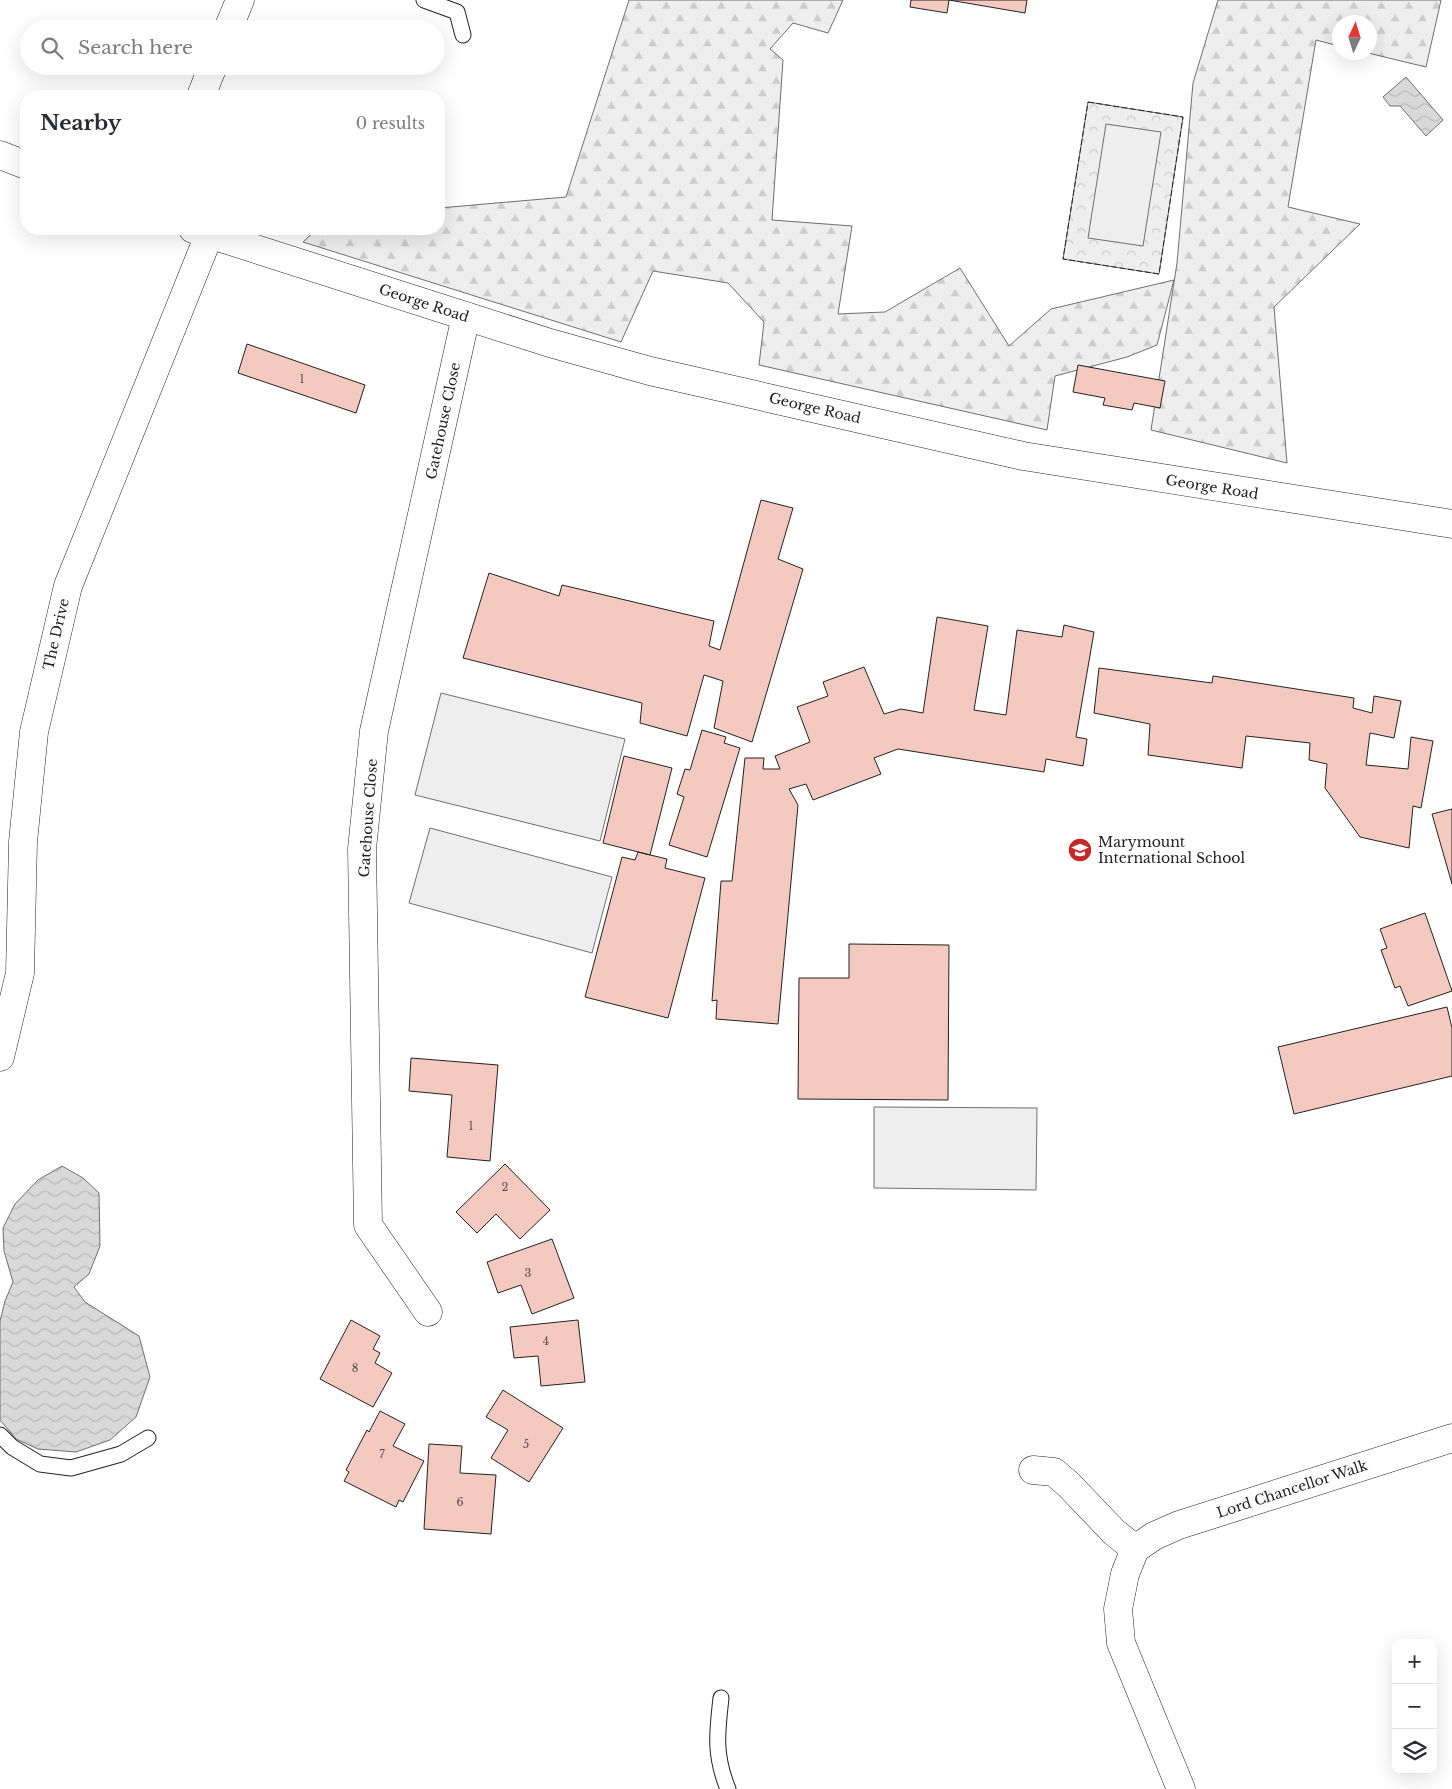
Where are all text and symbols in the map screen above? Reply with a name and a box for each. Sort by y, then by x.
north arrow [1332,15,1377,60]
search box [20,20,445,75]
icon: search [38,34,66,62]
text: Search here [78,36,193,59]
text: Nearby [40,110,121,136]
text: 0 results [356,113,425,133]
street label: George Road [377,280,472,326]
street label: Gatehouse Close [422,361,464,481]
house number: 1 [300,372,305,386]
street label: George Road [767,389,863,427]
street label: George Road [1164,471,1260,503]
street label: The Drive [39,596,73,672]
street label: Gatehouse Close [355,758,381,878]
place label: Marymount International School [1098,833,1246,867]
school or university icon: Marymount International School [1067,837,1093,863]
house number: 1 [469,1119,474,1133]
house number: 2 [502,1180,509,1194]
house number: 3 [525,1266,532,1280]
house number: 4 [543,1334,549,1348]
house number: 8 [352,1361,358,1375]
house number: 5 [523,1437,529,1451]
house number: 7 [379,1447,385,1461]
street label: Lord Chancellor Walk [1214,1456,1370,1522]
house number: 6 [456,1495,464,1509]
map controls [1392,1639,1437,1774]
button: + [1392,1639,1437,1684]
button: − [1392,1684,1437,1729]
button: layers [1392,1729,1437,1774]

